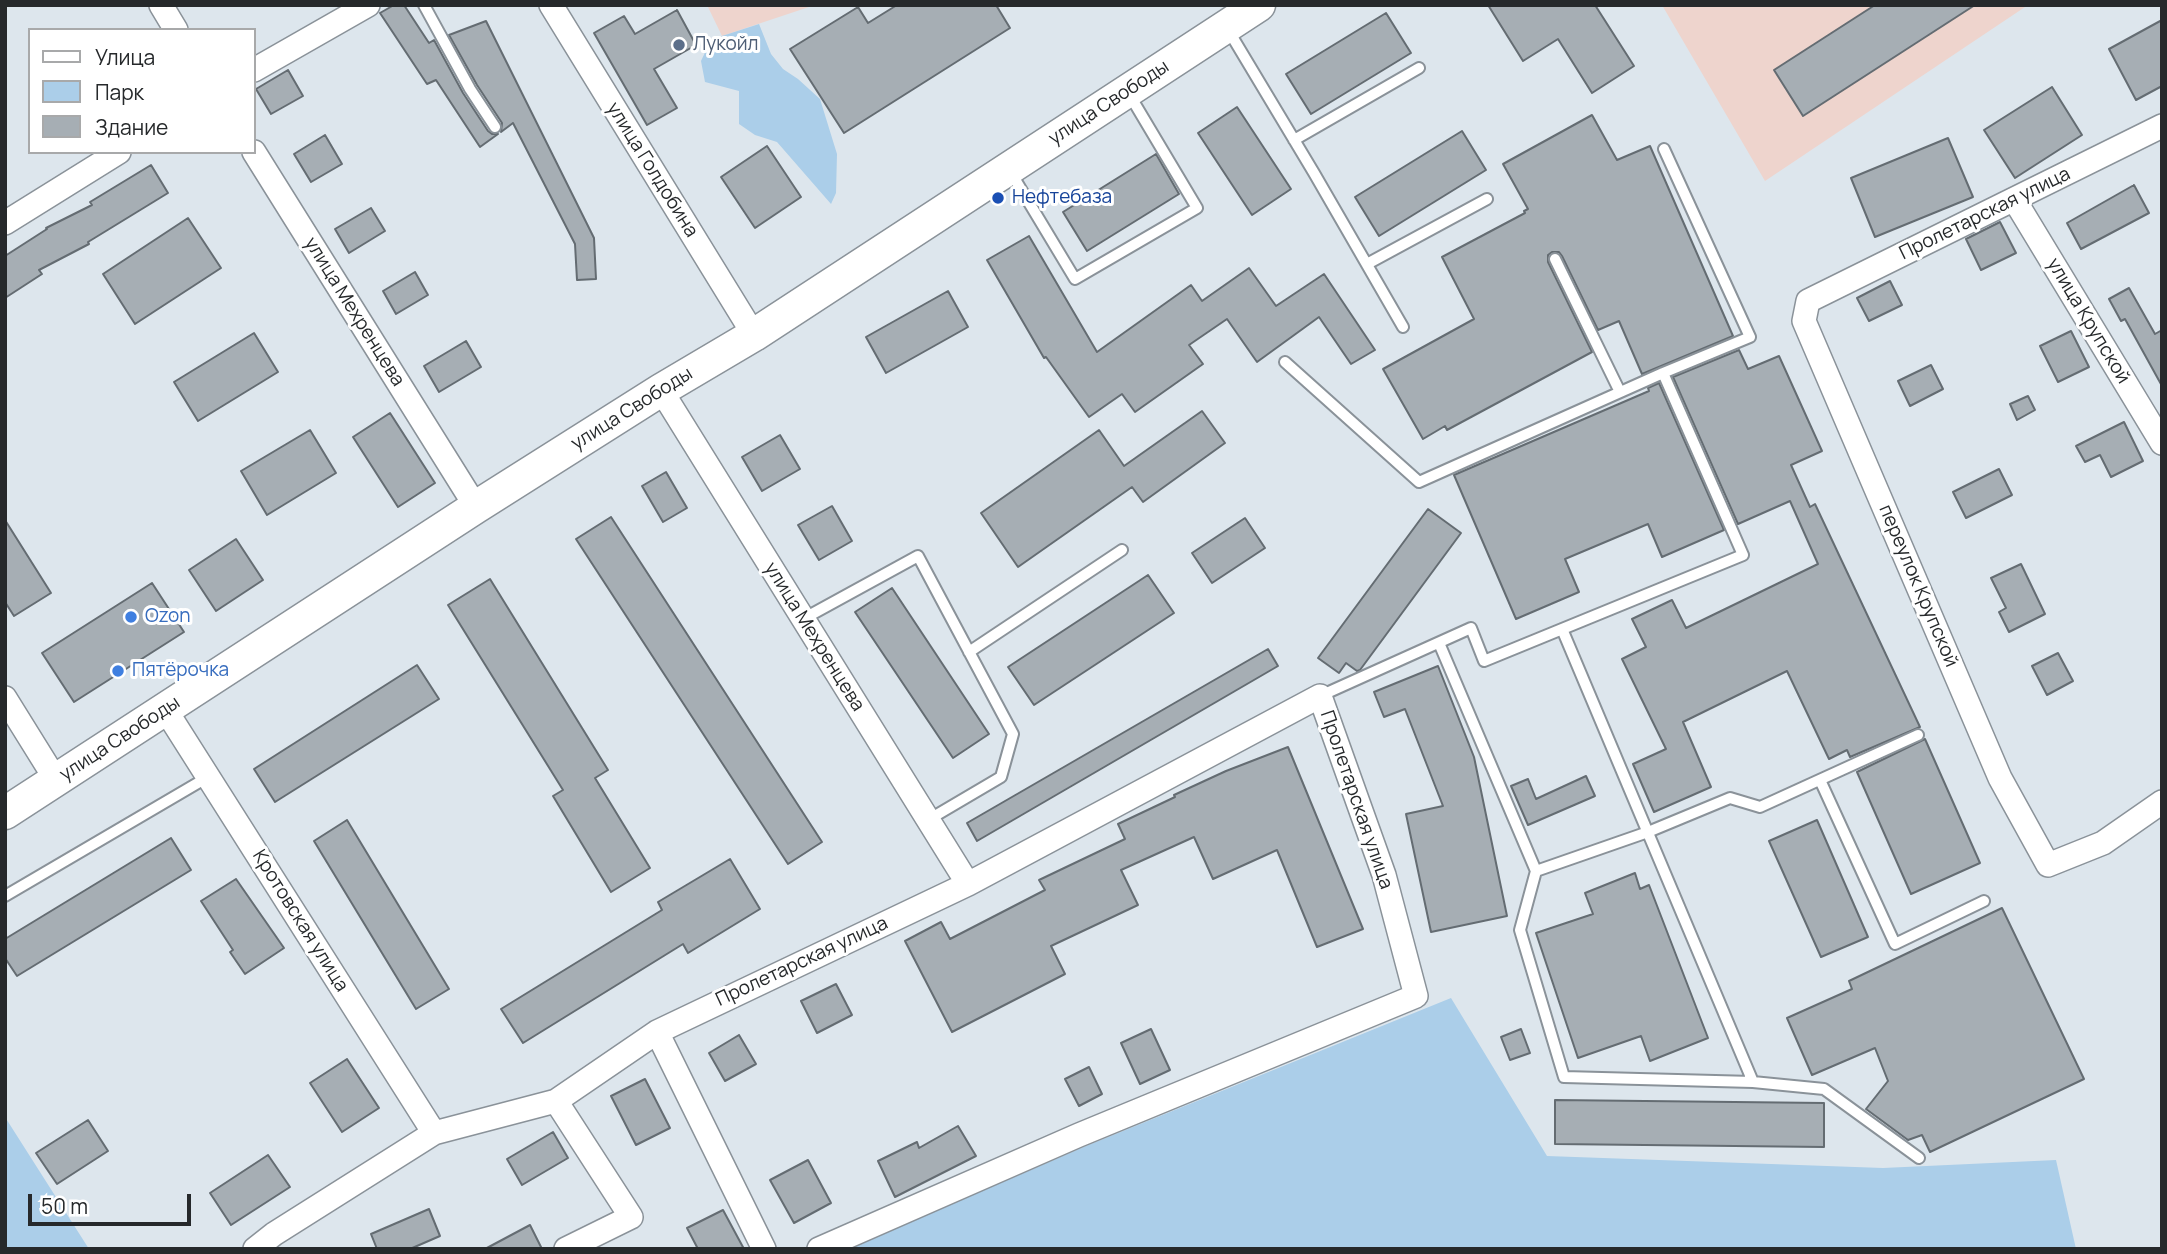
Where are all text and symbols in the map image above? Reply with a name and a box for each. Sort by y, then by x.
legend [28,28,256,154]
place label: Лукойл [693,34,759,56]
marker: Лукойл [671,37,687,53]
text: Улица [95,43,155,71]
street label: улица Свободы [1045,56,1173,150]
text: Парк [95,78,144,106]
street label: улица Голдобина [601,98,703,242]
text: Здание [95,113,168,141]
street label: Пролетарская улица [1896,163,2074,265]
place label: Нефтебаза [1012,187,1112,209]
marker: Нефтебаза [990,190,1006,206]
street label: улица Мехренцева [299,233,409,391]
street label: улица Крупской [2042,254,2134,388]
street label: улица Свободы [567,363,697,455]
street label: переулок Крупской [1874,502,1962,670]
street label: улица Мехренцева [759,558,869,716]
place label: Ozon [145,606,191,628]
marker: Ozon [123,609,139,625]
place label: Пятёрочка [132,660,229,682]
marker: Пятёрочка [110,663,126,679]
street label: улица Свободы [56,692,184,786]
street label: Пролетарская улица [1315,708,1397,892]
street label: Кротовская улица [247,846,353,996]
street label: Пролетарская улица [712,912,892,1012]
scale bar [32,1180,194,1224]
text: 50 m [41,1192,88,1220]

